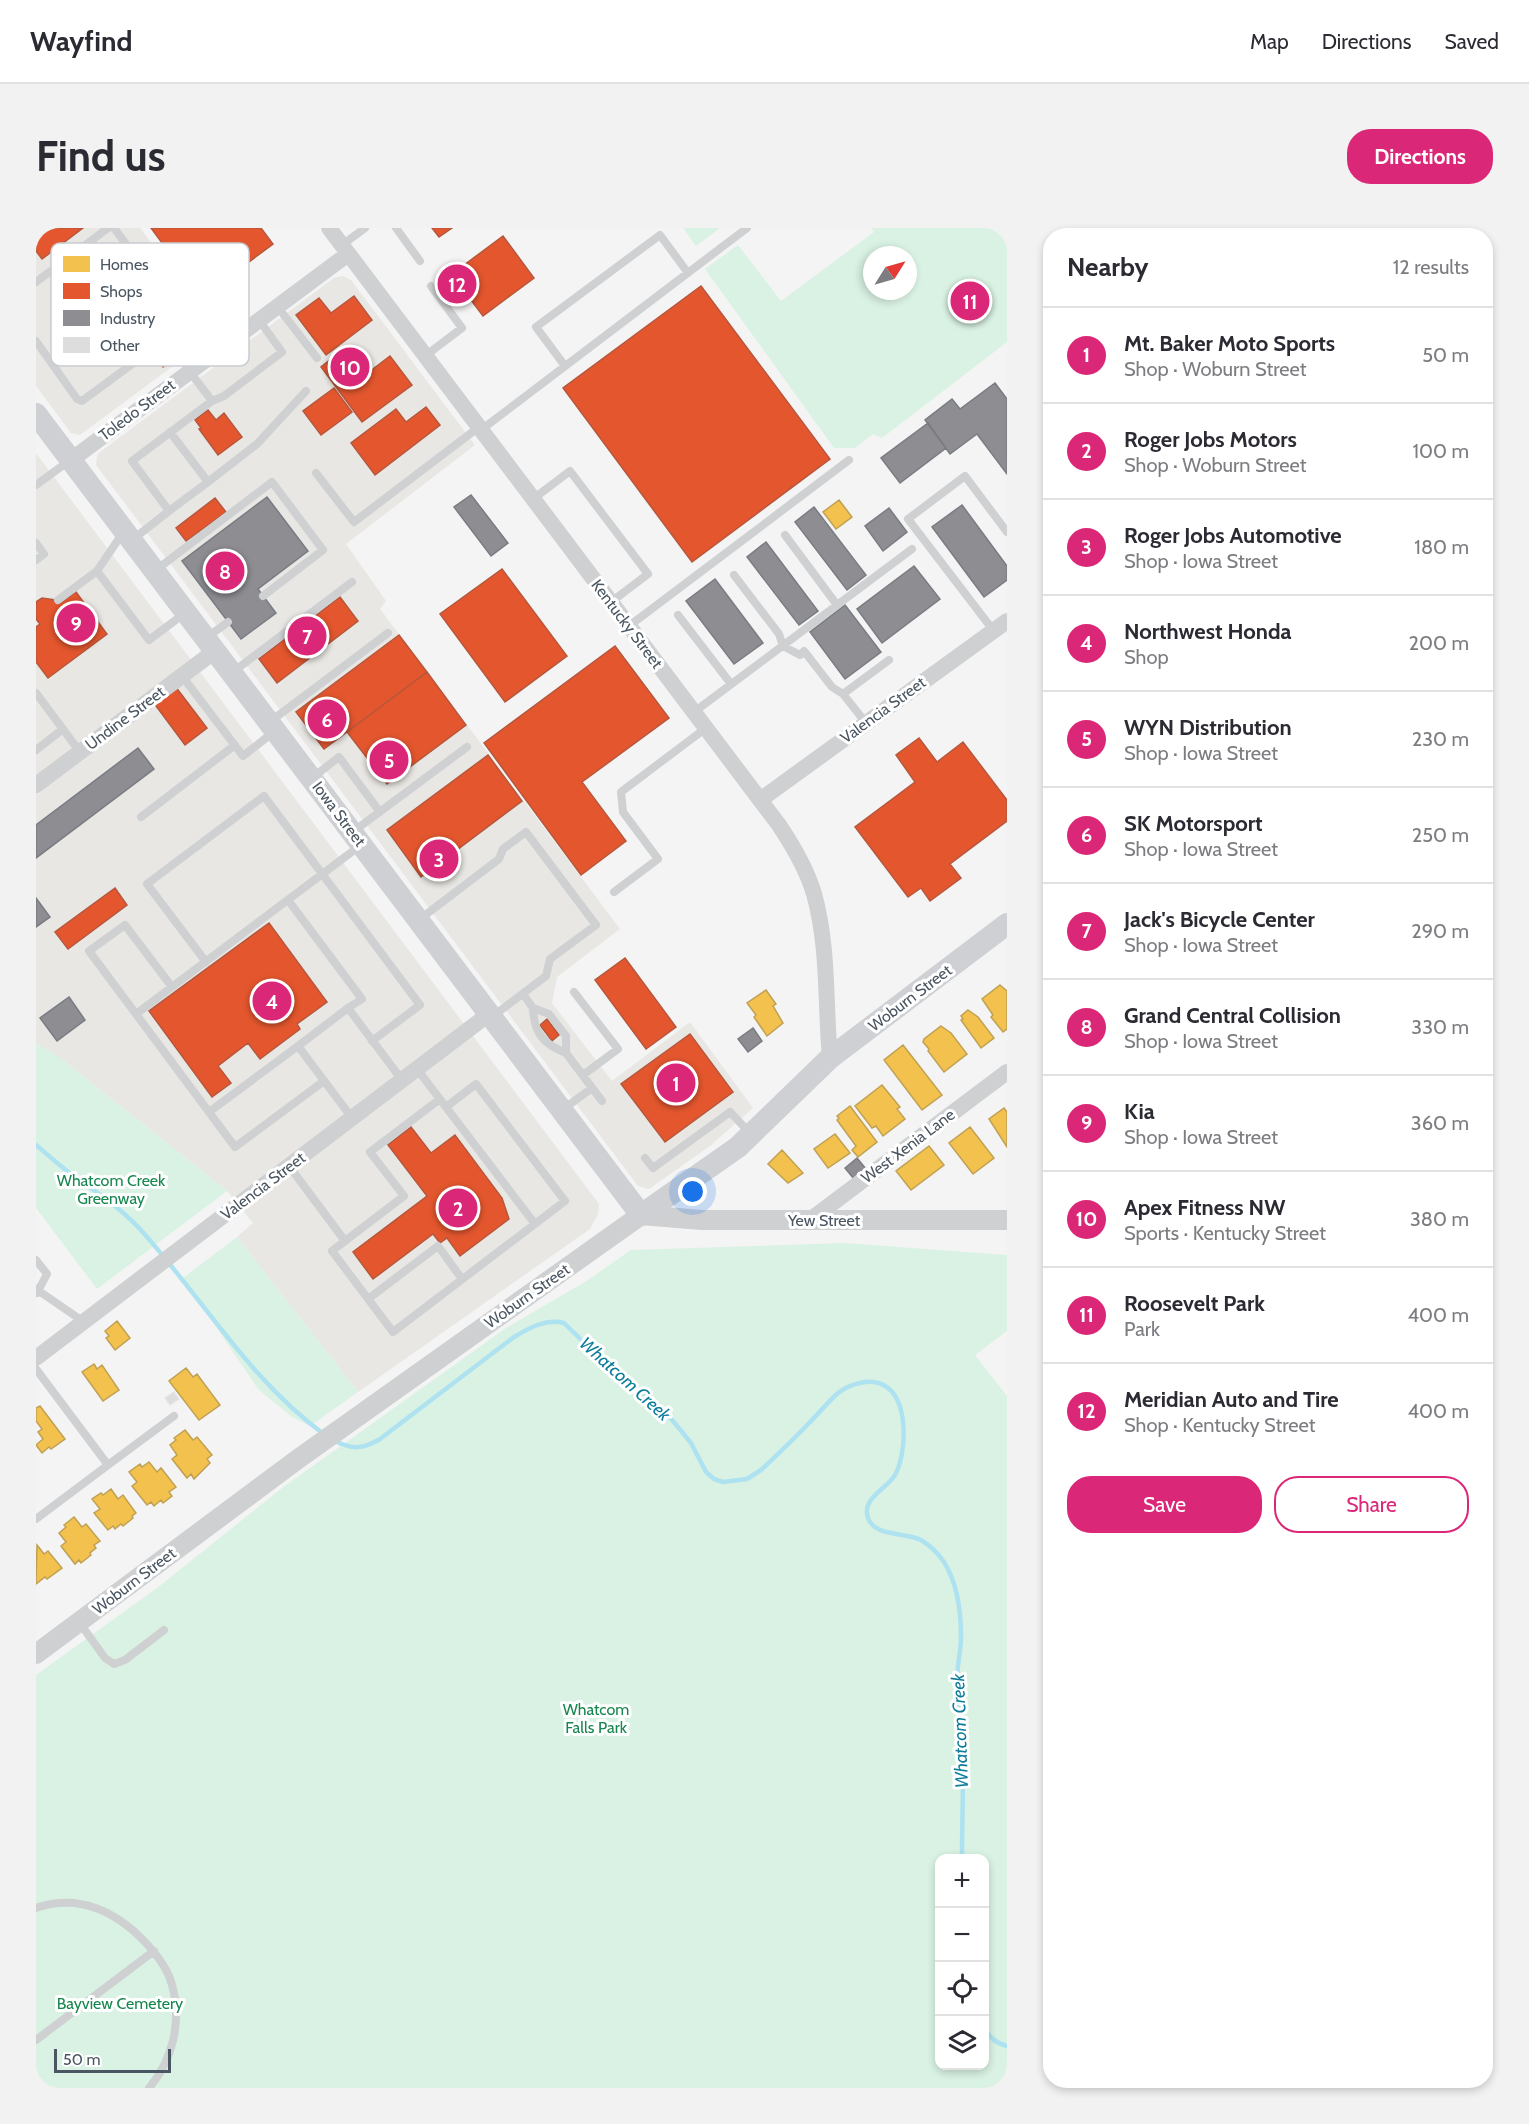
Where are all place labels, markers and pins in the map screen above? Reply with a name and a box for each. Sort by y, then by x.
pin: 12 [438,262,476,306]
pin: 11 [950,278,990,324]
pin: 10 [330,344,370,390]
pin: 8 [206,548,244,594]
pin: 9 [56,600,96,646]
pin: 7 [288,614,326,658]
pin: 6 [308,696,346,742]
pin: 5 [370,738,408,782]
pin: 3 [420,836,458,882]
pin: 4 [252,978,292,1024]
pin: 1 [656,1060,696,1106]
pin: 2 [438,1186,478,1230]

